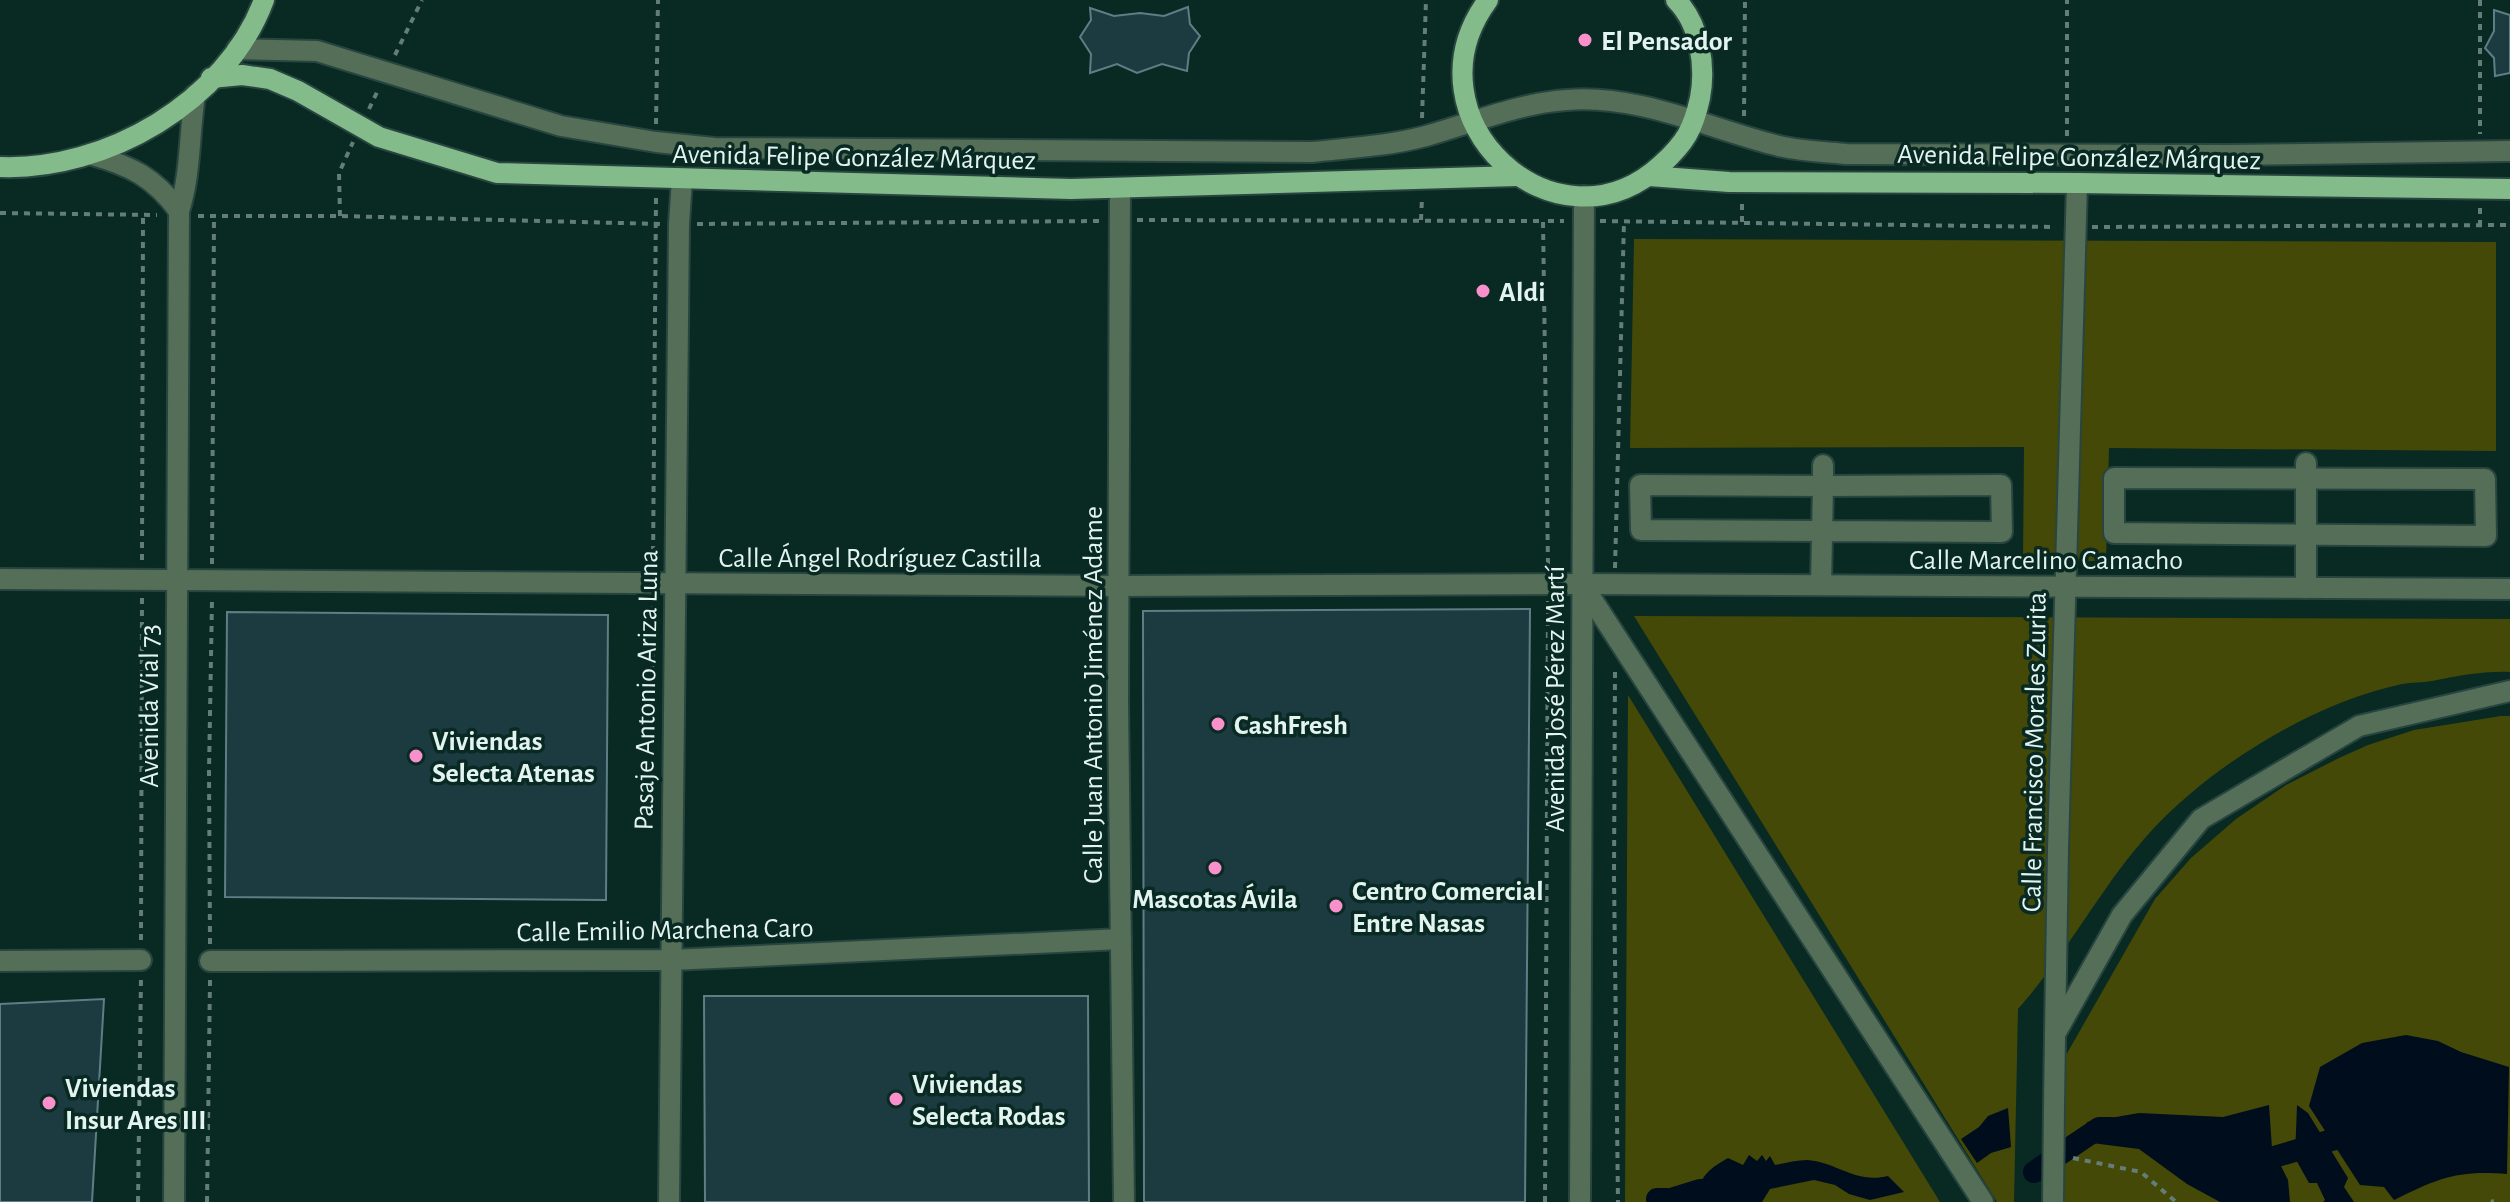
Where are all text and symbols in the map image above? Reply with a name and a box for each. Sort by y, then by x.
place label: El Pensador [1601,28,1732,56]
marker: El Pensador [1576,31,1594,49]
street label: Avenida Felipe González Márquez [672,141,1036,175]
street label: Avenida Felipe González Márquez [1897,141,2261,175]
place label: Aldi [1499,279,1545,307]
marker: Aldi [1474,282,1492,300]
street label: Calle Juan Antonio Jiménez Adame [1080,506,1108,884]
street label: Calle Ángel Rodríguez Castilla [718,542,1042,573]
street label: Calle Marcelino Camacho [1909,547,2183,575]
street label: Pasaje Antonio Ariza Luna [631,549,663,831]
street label: Avenida José Pérez Martí [1542,565,1570,832]
street label: Calle Francisco Morales Zurita [2018,592,2052,912]
street label: Avenida Vial 73 [136,624,164,788]
place label: CashFresh [1234,712,1348,740]
marker: CashFresh [1209,715,1227,733]
place label: Viviendas Selecta Atenas [432,728,595,788]
marker: Viviendas Selecta Atenas [407,747,425,765]
marker: Mascotas Ávila [1206,859,1224,877]
place label: Centro Comercial Entre Nasas [1352,878,1544,938]
place label: Mascotas Ávila [1132,883,1298,914]
marker: Centro Comercial Entre Nasas [1327,897,1345,915]
street label: Calle Emilio Marchena Caro [516,914,814,948]
place label: Viviendas Selecta Rodas [912,1071,1066,1131]
place label: Viviendas Insur Ares III [65,1075,206,1135]
marker: Viviendas Selecta Rodas [887,1090,905,1108]
marker: Viviendas Insur Ares III [40,1094,58,1112]

